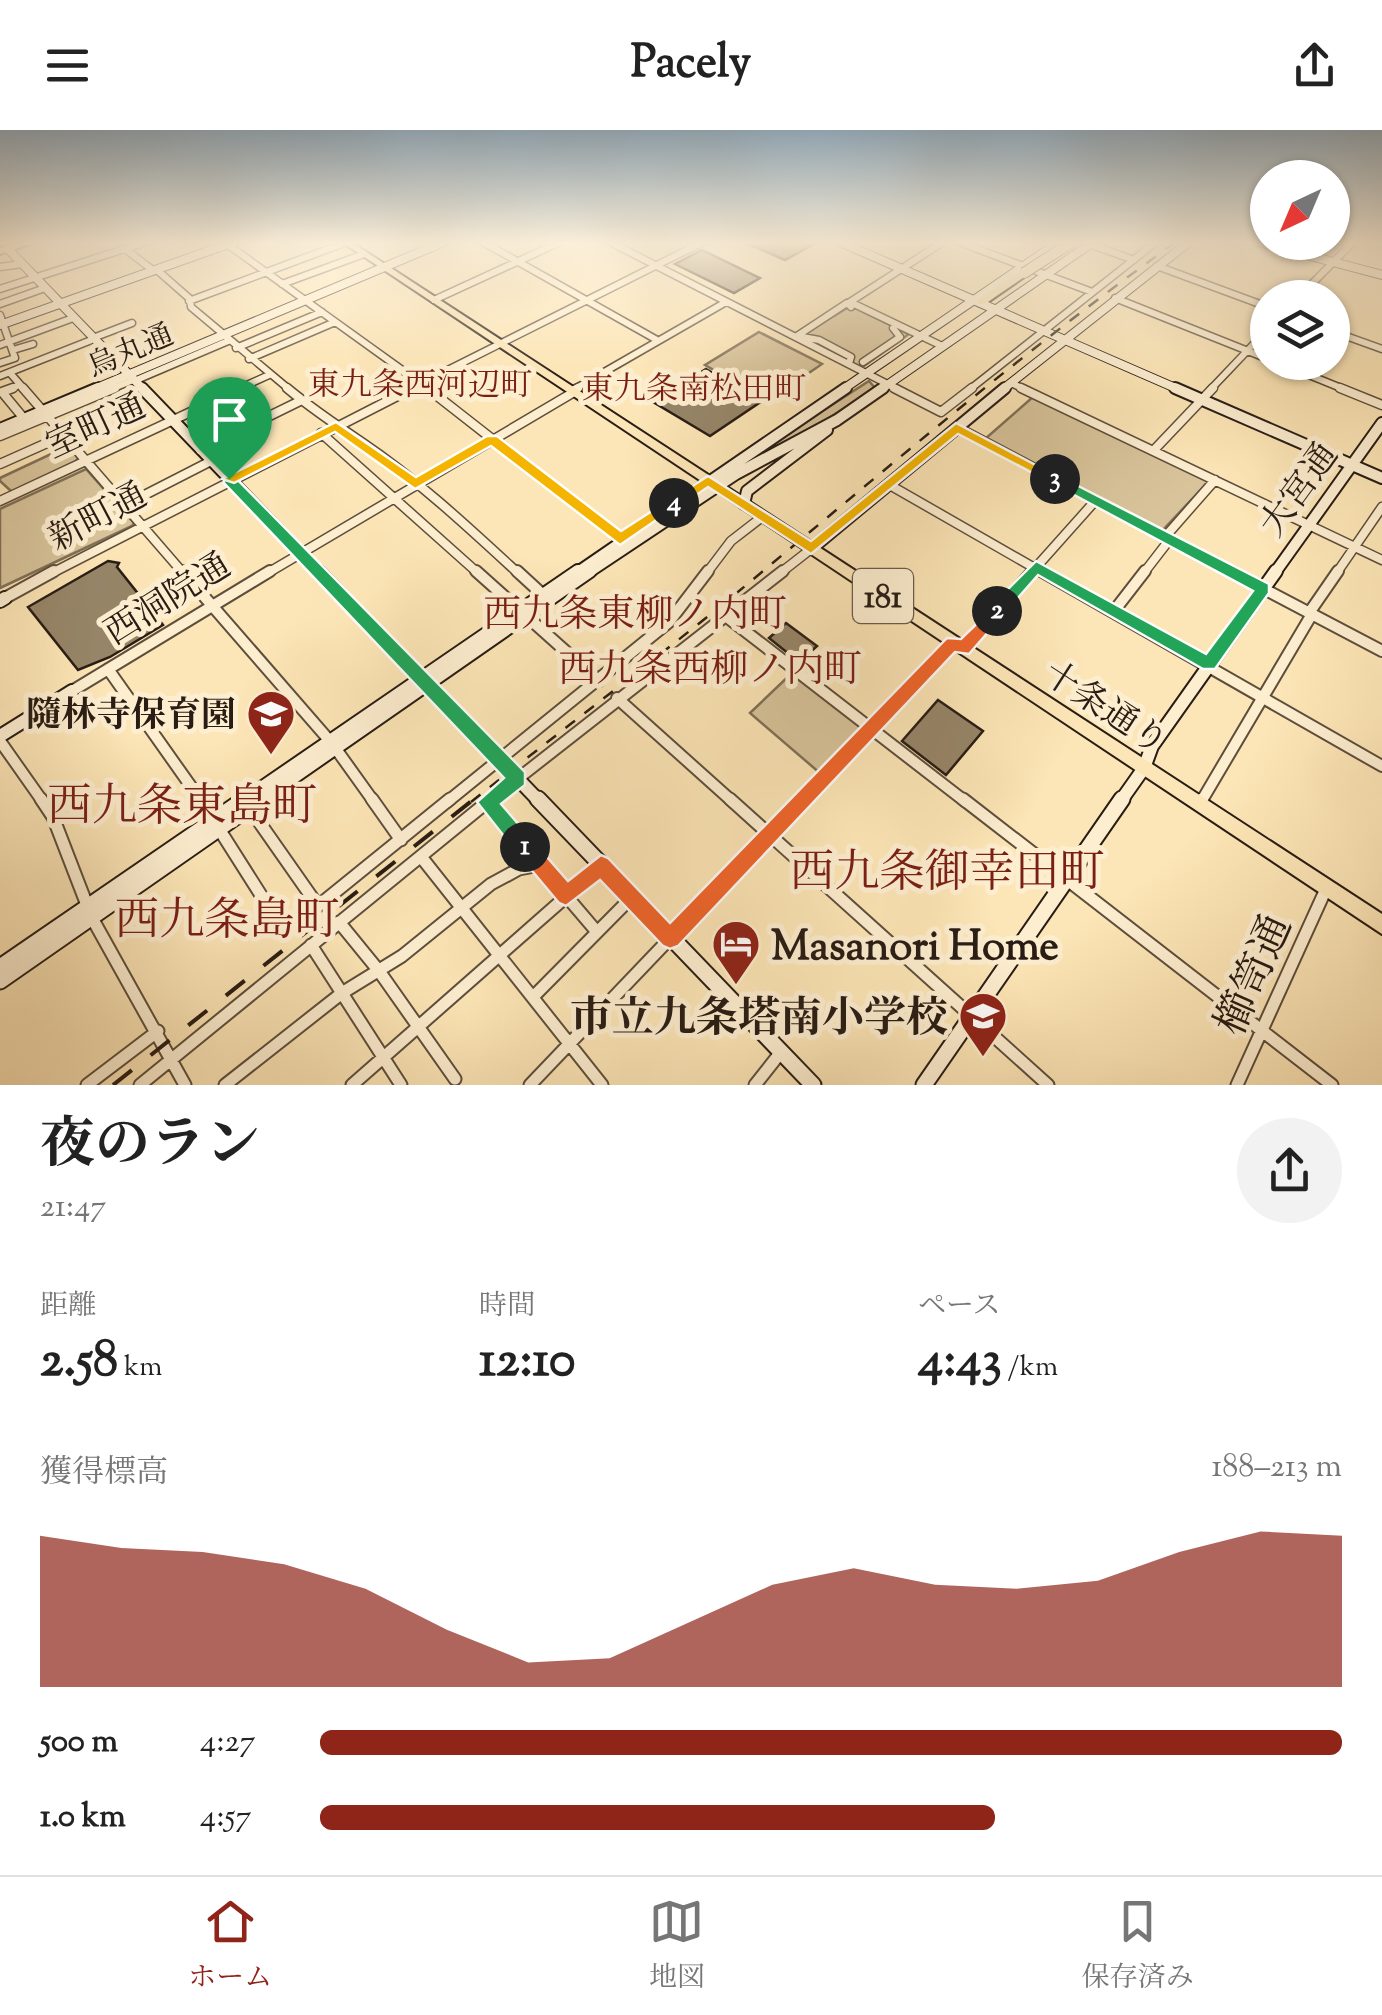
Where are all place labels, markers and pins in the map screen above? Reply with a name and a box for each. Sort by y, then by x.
pin [187,377,272,480]
pin: 3 [1030,454,1080,504]
pin: 4 [649,478,699,528]
pin: 2 [972,586,1022,636]
school or university icon: 隨林寺保育園 [245,688,297,756]
place label: 隨林寺保育園 [26,692,236,743]
pin: 1 [500,822,550,872]
hotel icon: Masanori Home [710,918,762,986]
place label: Masanori Home [771,919,1059,979]
school or university icon: 市立九条塔南小学校 [957,990,1009,1058]
place label: 市立九条塔南小学校 [570,991,948,1051]

